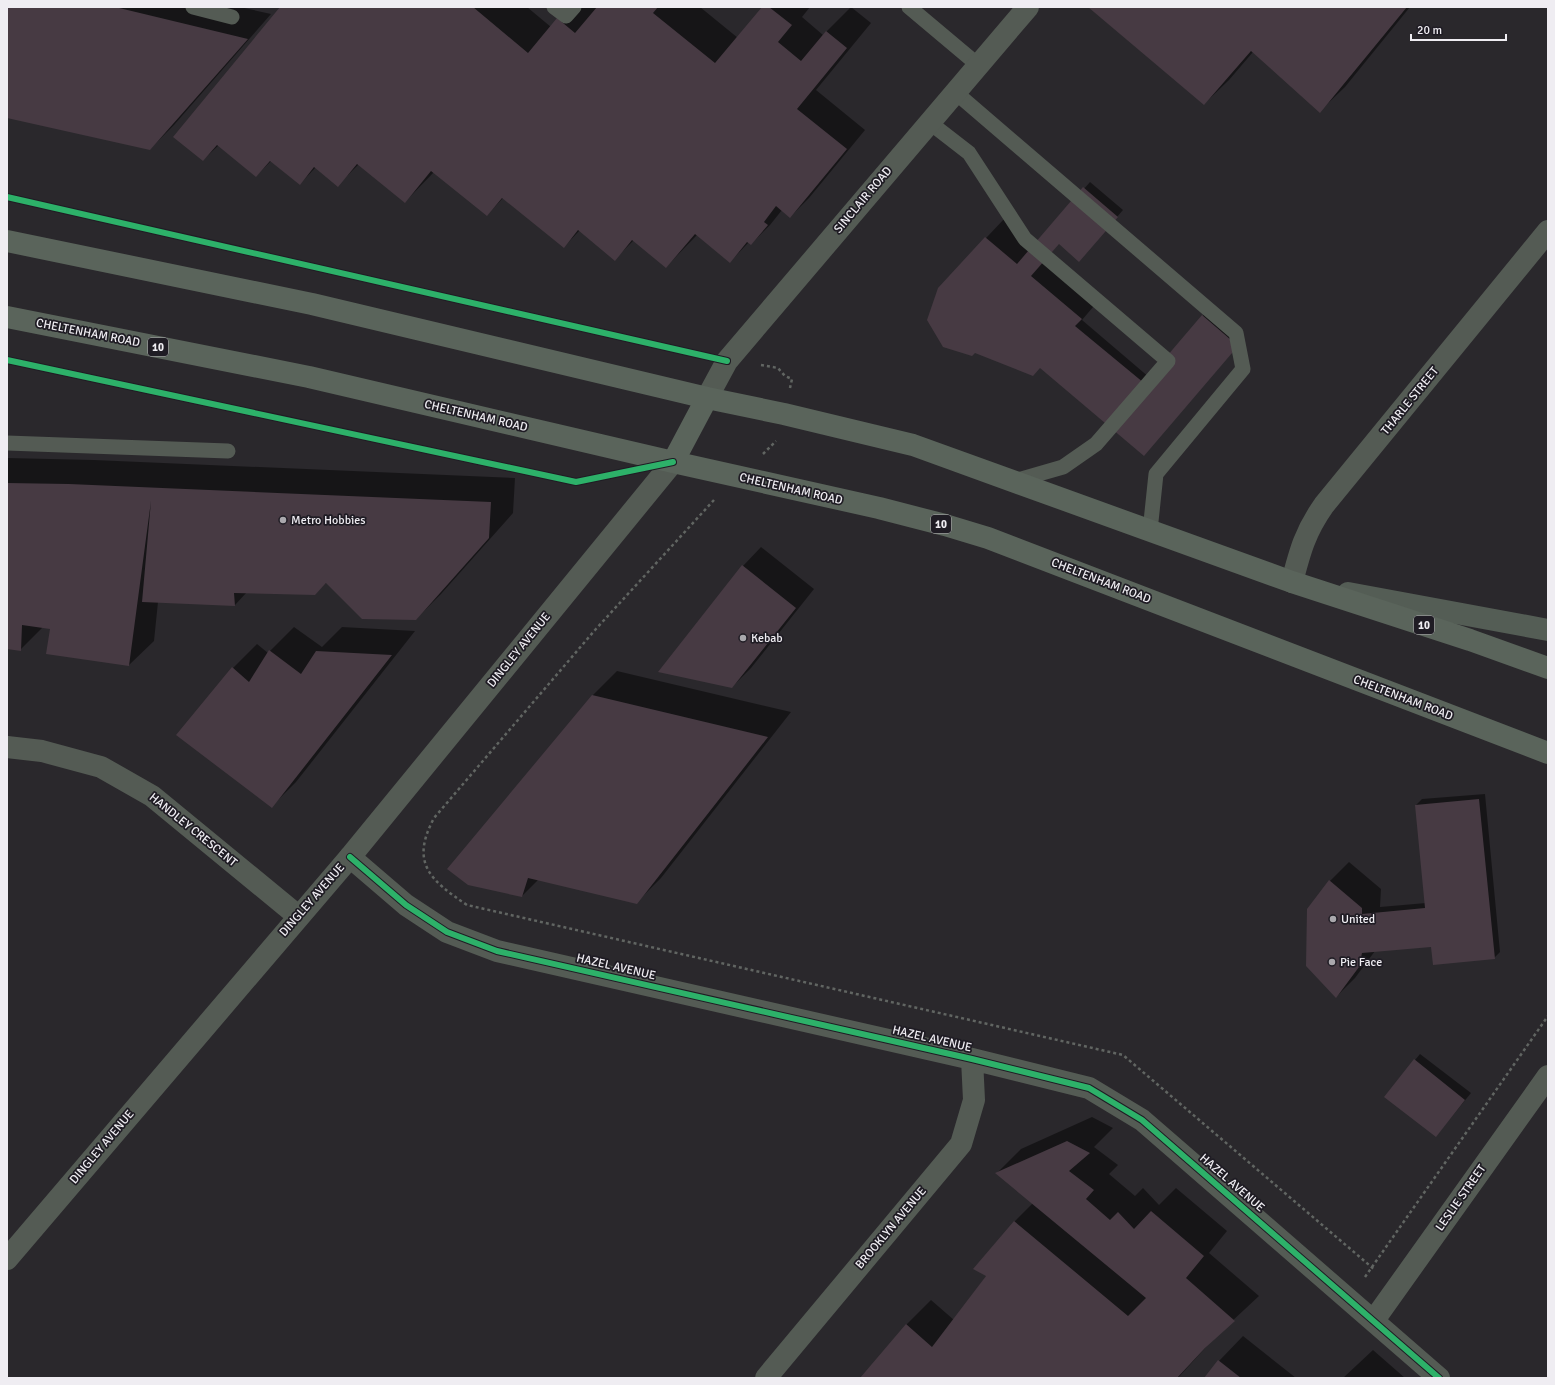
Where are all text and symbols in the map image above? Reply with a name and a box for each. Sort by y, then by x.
scale bar [1411,16,1506,42]
text: 20 m [1417,23,1442,38]
street label: SINCLAIR ROAD [831,163,895,236]
street label: CHELTENHAM ROAD [35,316,141,350]
road number: 10 [148,338,168,356]
street label: THARLE STREET [1378,364,1442,438]
street label: CHELTENHAM ROAD [423,397,529,435]
street label: CHELTENHAM ROAD [738,470,844,508]
place label: Metro Hobbies [291,513,365,528]
marker: Metro Hobbies [278,515,288,525]
road number: 10 [931,515,951,533]
street label: CHELTENHAM ROAD [1049,555,1153,607]
street label: DINGLEY AVENUE [484,609,554,691]
road number: 10 [1414,616,1434,634]
place label: Kebab [751,631,783,646]
marker: Kebab [738,633,748,643]
street label: CHELTENHAM ROAD [1351,672,1455,724]
street label: HANDLEY CRESCENT [146,790,240,870]
street label: DINGLEY AVENUE [276,860,348,940]
place label: United [1341,912,1375,927]
marker: United [1328,914,1338,924]
street label: HAZEL AVENUE [575,951,657,983]
place label: Pie Face [1340,955,1382,970]
marker: Pie Face [1327,957,1337,967]
street label: HAZEL AVENUE [891,1023,973,1055]
street label: DINGLEY AVENUE [67,1107,138,1187]
street label: HAZEL AVENUE [1196,1151,1268,1215]
street label: LESLIE STREET [1433,1162,1489,1234]
street label: BROOKLYN AVENUE [852,1184,930,1272]

